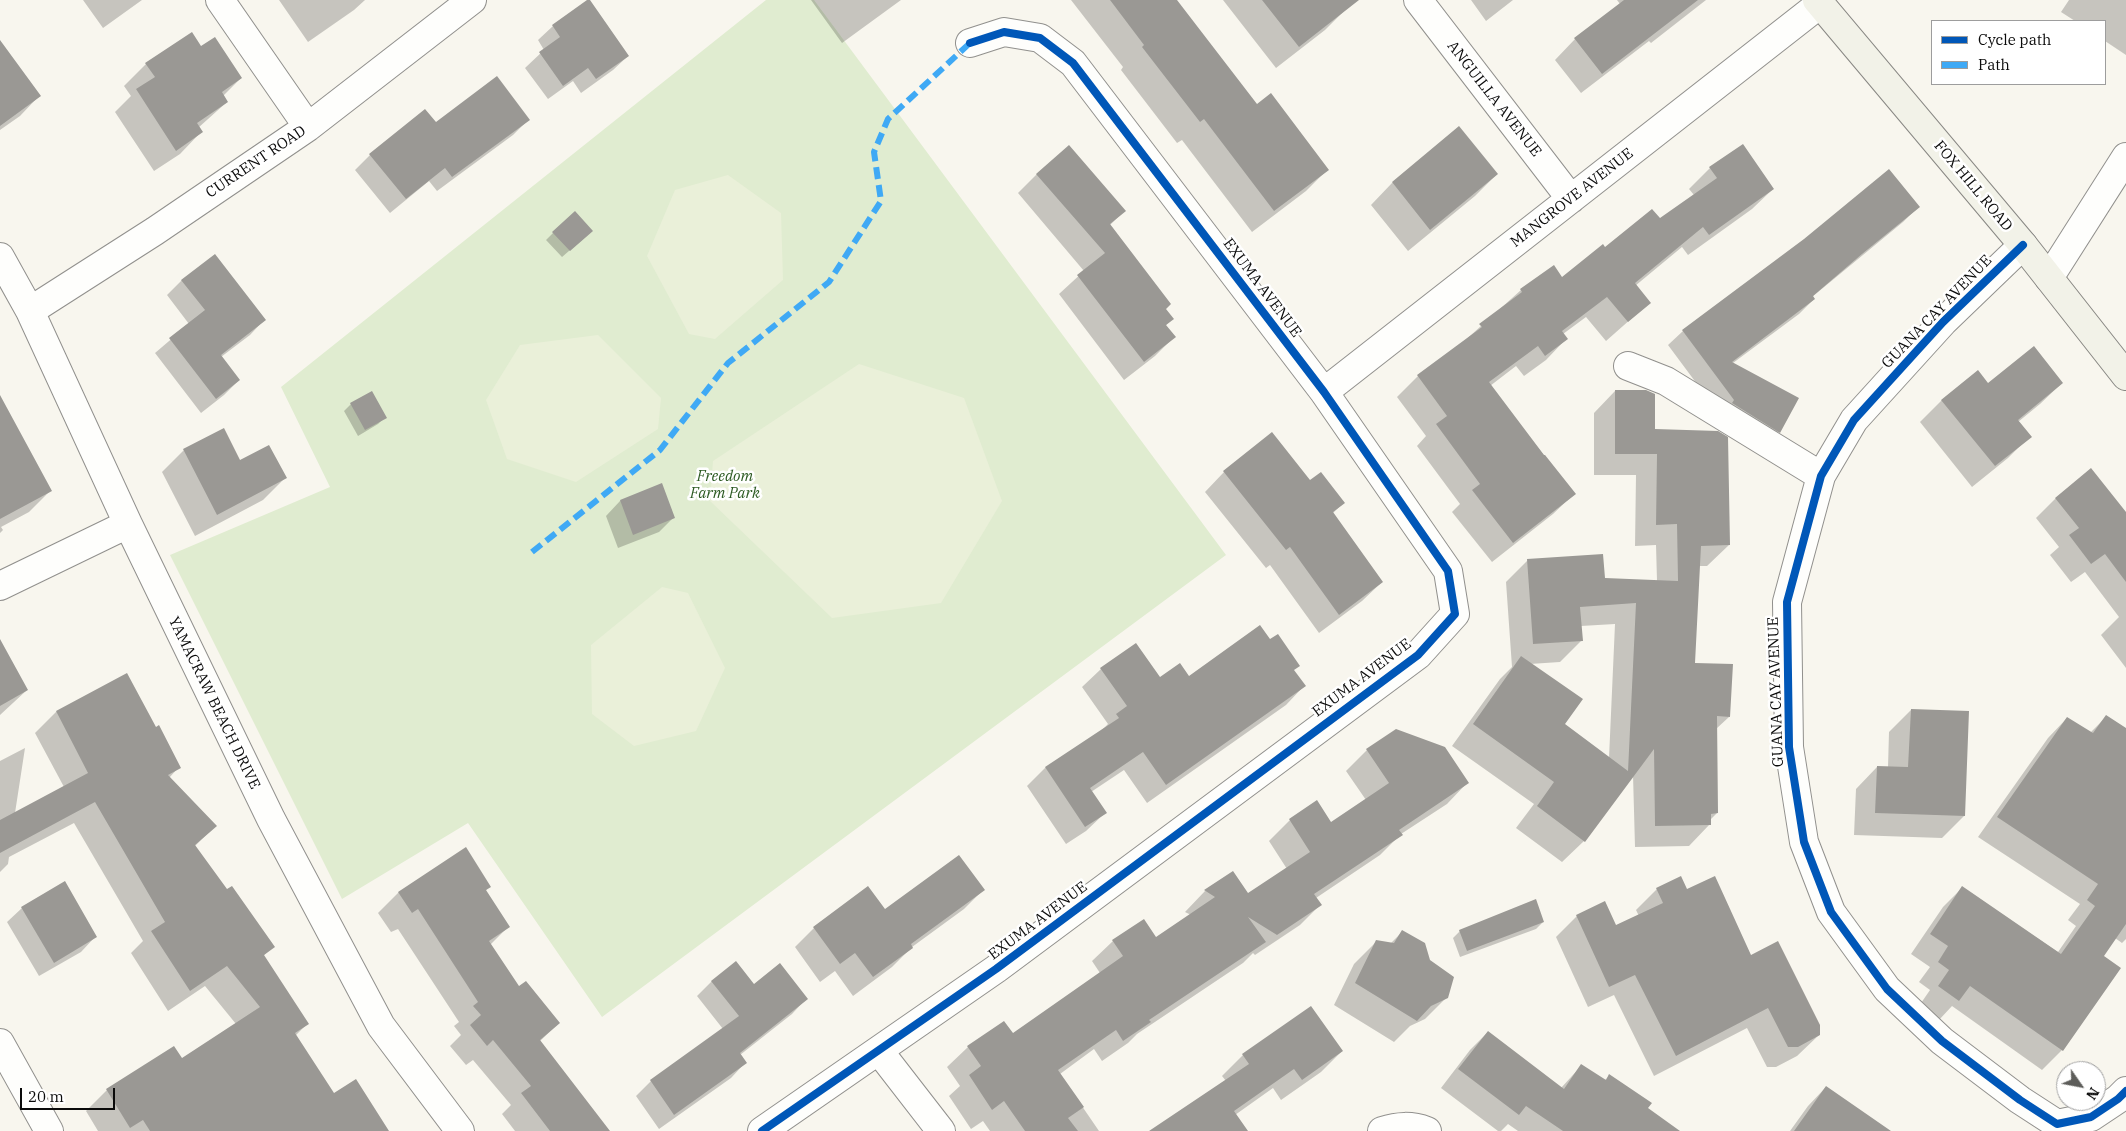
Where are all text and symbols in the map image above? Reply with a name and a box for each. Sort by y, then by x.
legend [1931,20,2106,85]
text: Cycle path [1978,30,2051,49]
street label: ANGUILLA AVENUE [1443,37,1545,161]
text: Path [1978,55,2010,74]
street label: CURRENT ROAD [203,122,309,202]
street label: FOX HILL ROAD [1930,137,2016,235]
street label: MANGROVE AVENUE [1507,145,1637,251]
street label: EXUMA AVENUE [1219,235,1305,341]
street label: GUANA CAY AVENUE [1878,252,1996,372]
park label: Freedom Farm Park [690,468,760,503]
street label: YAMACRAW BEACH DRIVE [164,614,264,792]
street label: GUANA CAY AVENUE [1764,617,1788,767]
street label: EXUMA AVENUE [1309,635,1415,721]
street label: EXUMA AVENUE [985,878,1091,964]
north arrow [2056,1061,2106,1111]
scale bar [22,1078,118,1110]
text: N [2082,1084,2103,1103]
text: 20 m [28,1087,64,1106]

